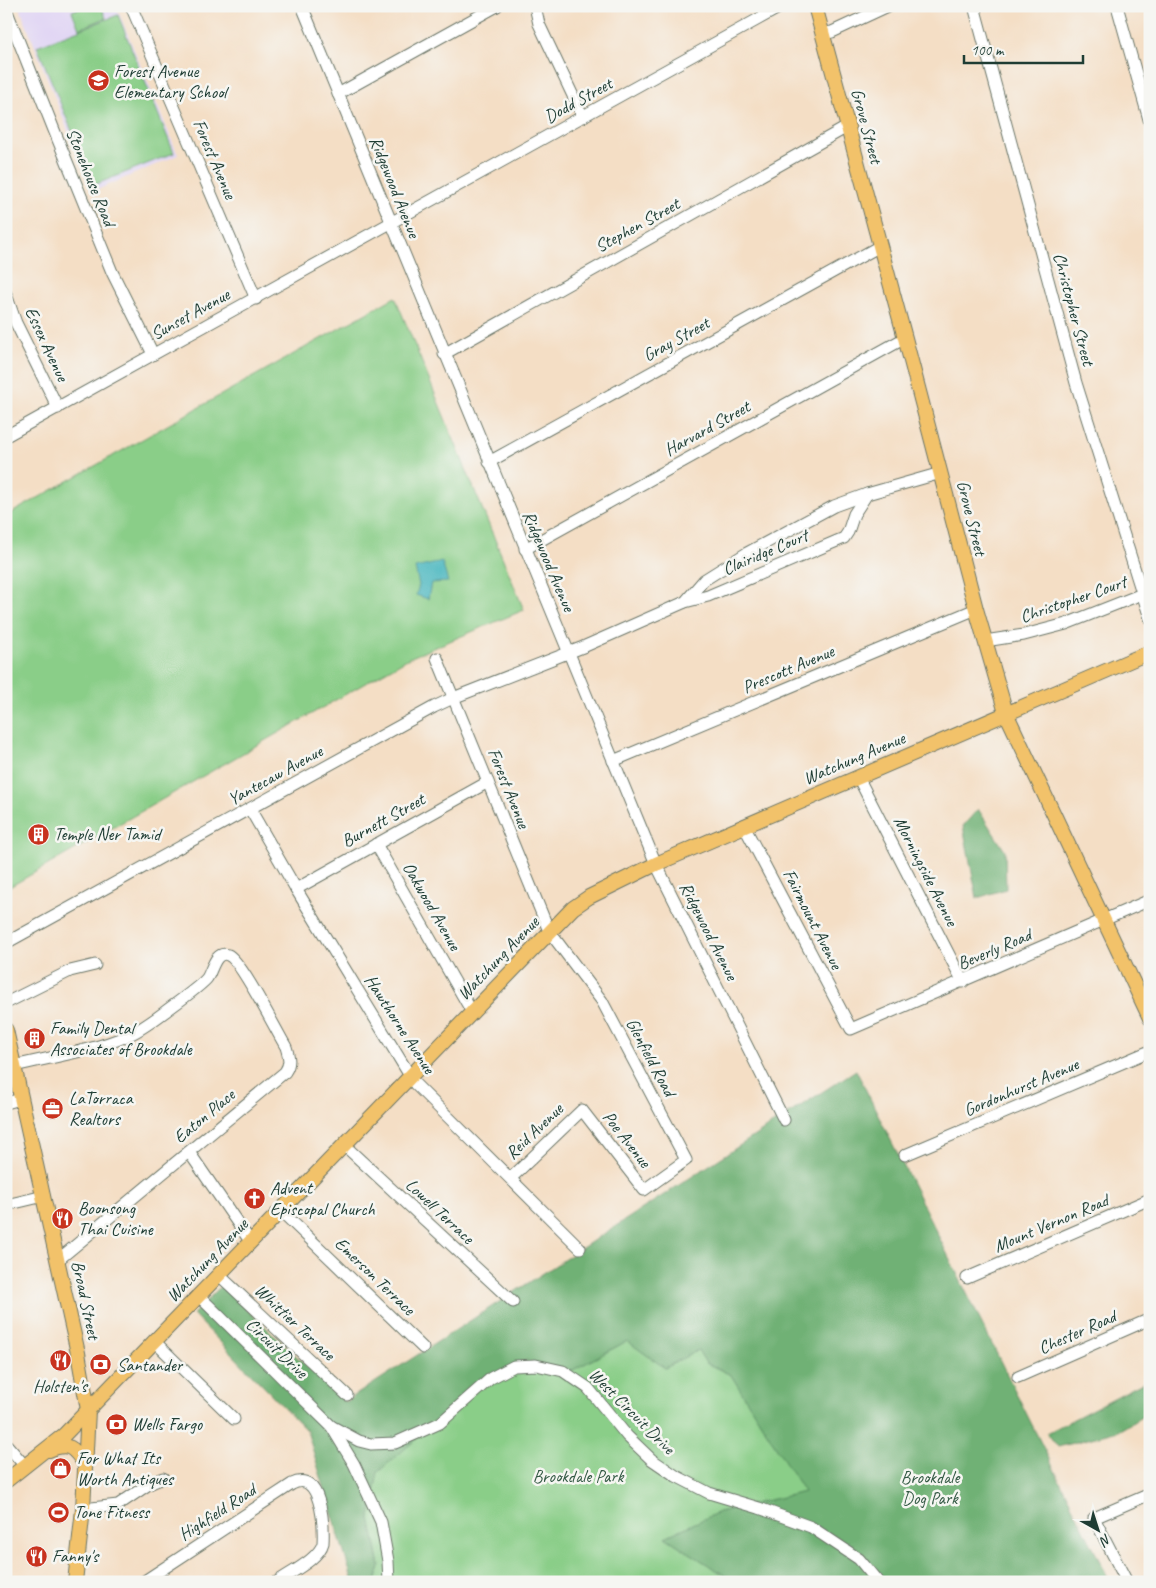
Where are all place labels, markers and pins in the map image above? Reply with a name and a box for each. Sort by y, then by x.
place label: Forest Avenue Elementary School [114,60,229,103]
school or university icon: Forest Avenue Elementary School [86,69,110,93]
building icon: Temple Ner Tamid [26,822,50,846]
place label: Temple Ner Tamid [54,823,163,845]
place label: Family Dental Associates of Brookdale [50,1017,193,1060]
building icon: Family Dental Associates of Brookdale [22,1026,46,1050]
place label: LaTorraca Realtors [69,1087,134,1130]
office icon: LaTorraca Realtors [41,1096,65,1120]
place label: Advent Episcopal Church [270,1177,376,1220]
church icon: Advent Episcopal Church [242,1186,266,1210]
place label: Boonsong Thai Cuisine [78,1197,154,1240]
restaurant icon: Boonsong Thai Cuisine [50,1206,74,1230]
restaurant icon: Holsten's [48,1349,72,1373]
bank icon: Santander [89,1353,113,1377]
place label: Santander [117,1354,184,1376]
place label: Holsten's [33,1375,89,1397]
bank icon: Wells Fargo [104,1412,128,1436]
place label: Wells Fargo [132,1413,204,1435]
place label: For What Its Worth Antiques [77,1447,175,1490]
shop icon: For What Its Worth Antiques [49,1456,73,1480]
sports icon: Tone Fitness [46,1500,70,1524]
place label: Tone Fitness [74,1501,151,1523]
restaurant icon: Fanny's [24,1544,48,1568]
place label: Fanny's [52,1545,100,1567]

